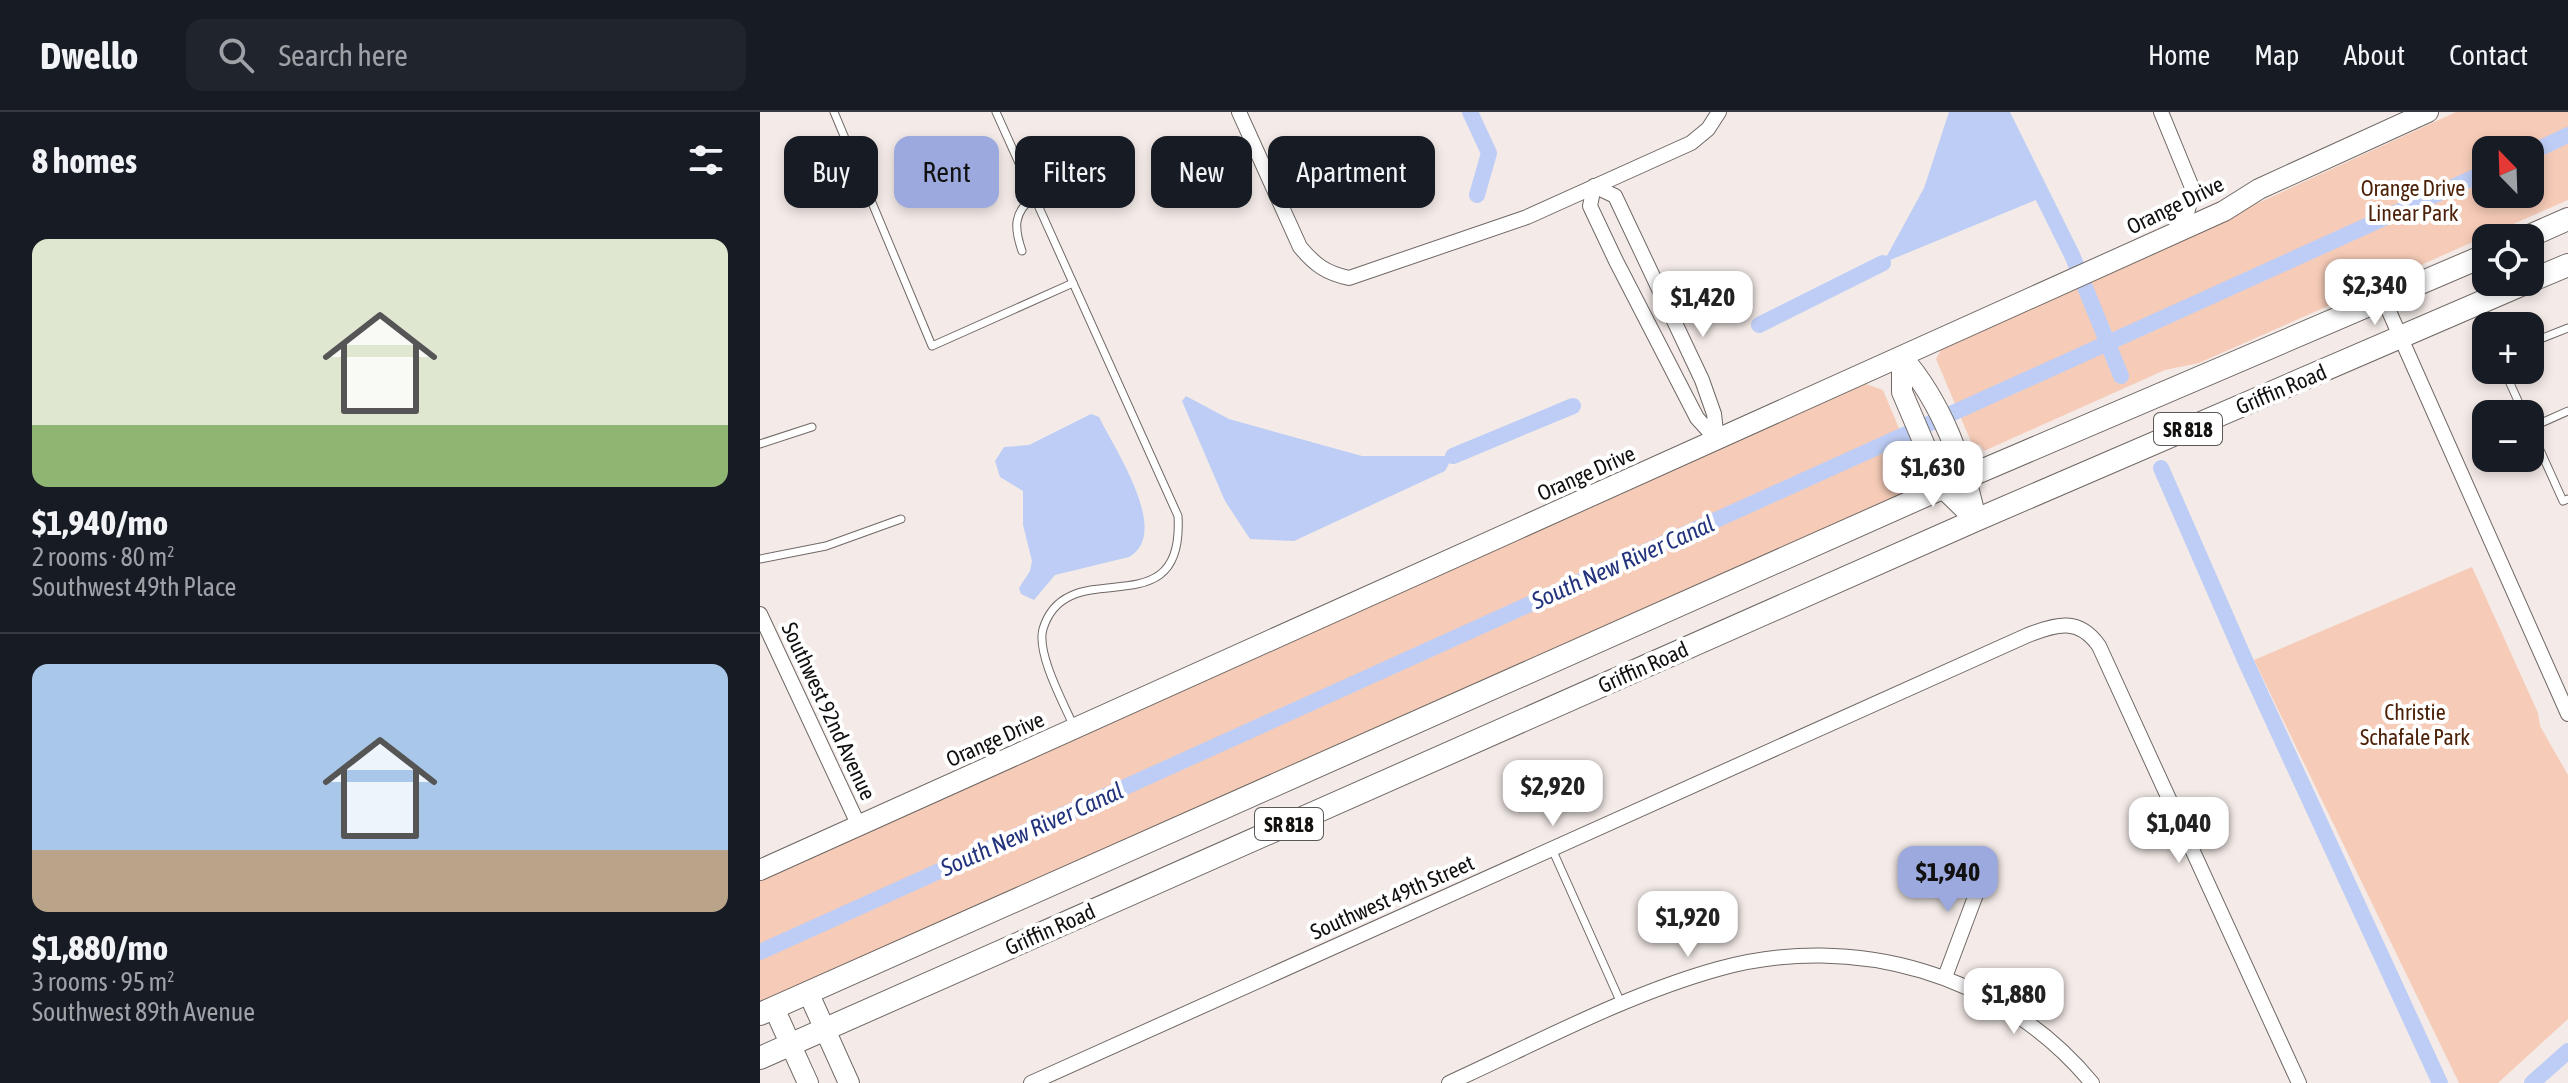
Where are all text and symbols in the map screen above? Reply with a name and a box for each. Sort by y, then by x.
search box [186,19,746,91]
icon: search [214,33,258,77]
text: Dwello [40,34,138,77]
text: Search here [278,38,408,72]
text: Home [2148,39,2210,71]
text: Map [2254,39,2299,71]
text: About [2343,39,2405,71]
text: Contact [2449,39,2528,71]
chip: Buy [784,136,878,208]
chip: Rent [894,136,999,208]
chip: Filters [1015,136,1135,208]
chip: New [1151,136,1252,208]
chip: Apartment [1268,136,1435,208]
north arrow [2472,136,2544,208]
map controls [2472,136,2544,472]
icon: filters [684,138,728,182]
text: 8 homes [32,141,137,180]
street label: Orange Drive [2122,170,2228,240]
park label: Orange Drive Linear Park [2361,175,2465,226]
button: locate [2472,224,2544,296]
pin: $2,340 [2310,259,2440,327]
text: $2,340 [2343,270,2407,300]
pin: $1,420 [1638,271,1768,339]
text: $1,420 [1671,282,1735,312]
icon: home [308,291,452,435]
button: + [2472,312,2544,384]
street label: Griffin Road [2232,358,2330,420]
button: − [2472,400,2544,472]
road number: SR 818 [2154,413,2222,445]
street label: Orange Drive [1533,440,1639,506]
pin: $1,630 [1868,441,1998,509]
text: $1,630 [1901,452,1965,482]
text: $1,940/mo [32,503,168,542]
water label: South New River Canal [1527,510,1718,615]
text: 2 rooms · 80 m² [32,542,174,572]
text: Southwest 49th Place [32,572,236,602]
street label: Southwest 92nd Avenue [776,618,882,804]
street label: Griffin Road [1594,636,1692,698]
park label: Christie Schafale Park [2360,699,2470,750]
street label: Orange Drive [942,706,1048,772]
icon: home [308,716,452,860]
pin: $2,920 [1488,760,1618,828]
text: $2,920 [1521,771,1585,801]
water label: South New River Canal [936,777,1127,882]
pin: $1,040 [2114,797,2244,865]
road number: SR 818 [1255,808,1323,840]
text: $1,040 [2147,808,2211,838]
pin: $1,940 [1883,846,2013,914]
street label: Southwest 49th Street [1306,849,1478,945]
text: $1,940 [1916,857,1980,887]
pin: $1,920 [1623,891,1753,959]
street label: Griffin Road [1001,898,1099,960]
text: $1,920 [1656,902,1720,932]
text: $1,880/mo [32,928,168,967]
text: 3 rooms · 95 m² [32,967,174,997]
pin: $1,880 [1949,968,2079,1036]
text: $1,880 [1982,979,2046,1009]
text: Southwest 89th Avenue [32,997,255,1027]

